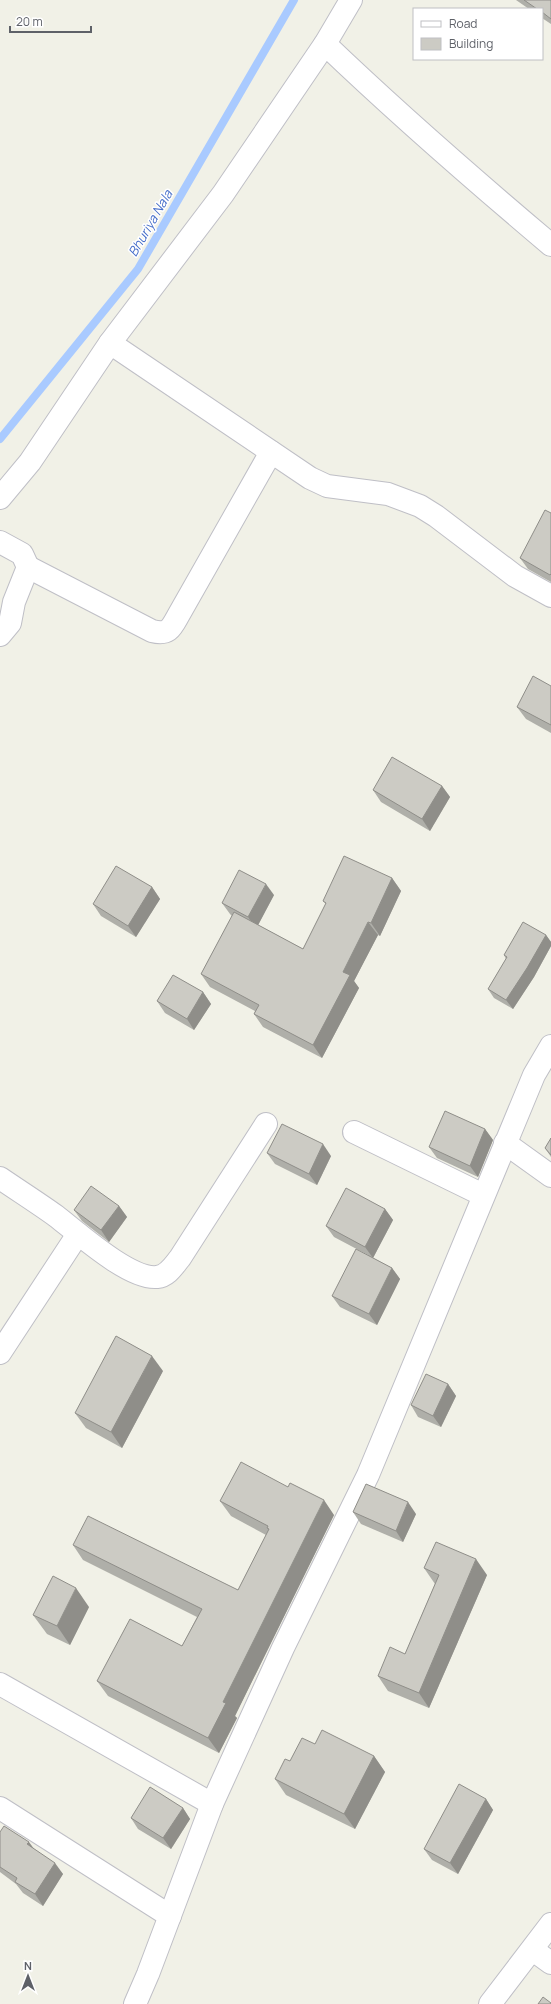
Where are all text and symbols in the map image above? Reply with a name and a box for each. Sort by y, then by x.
scale bar [10,8,91,34]
legend [413,8,543,60]
text: 20 m [16,13,43,30]
text: Road [449,15,477,32]
text: Building [449,35,493,52]
water label: Bhuriya Nala [124,186,177,260]
north arrow [8,1956,48,1996]
text: N [24,1958,32,1973]

